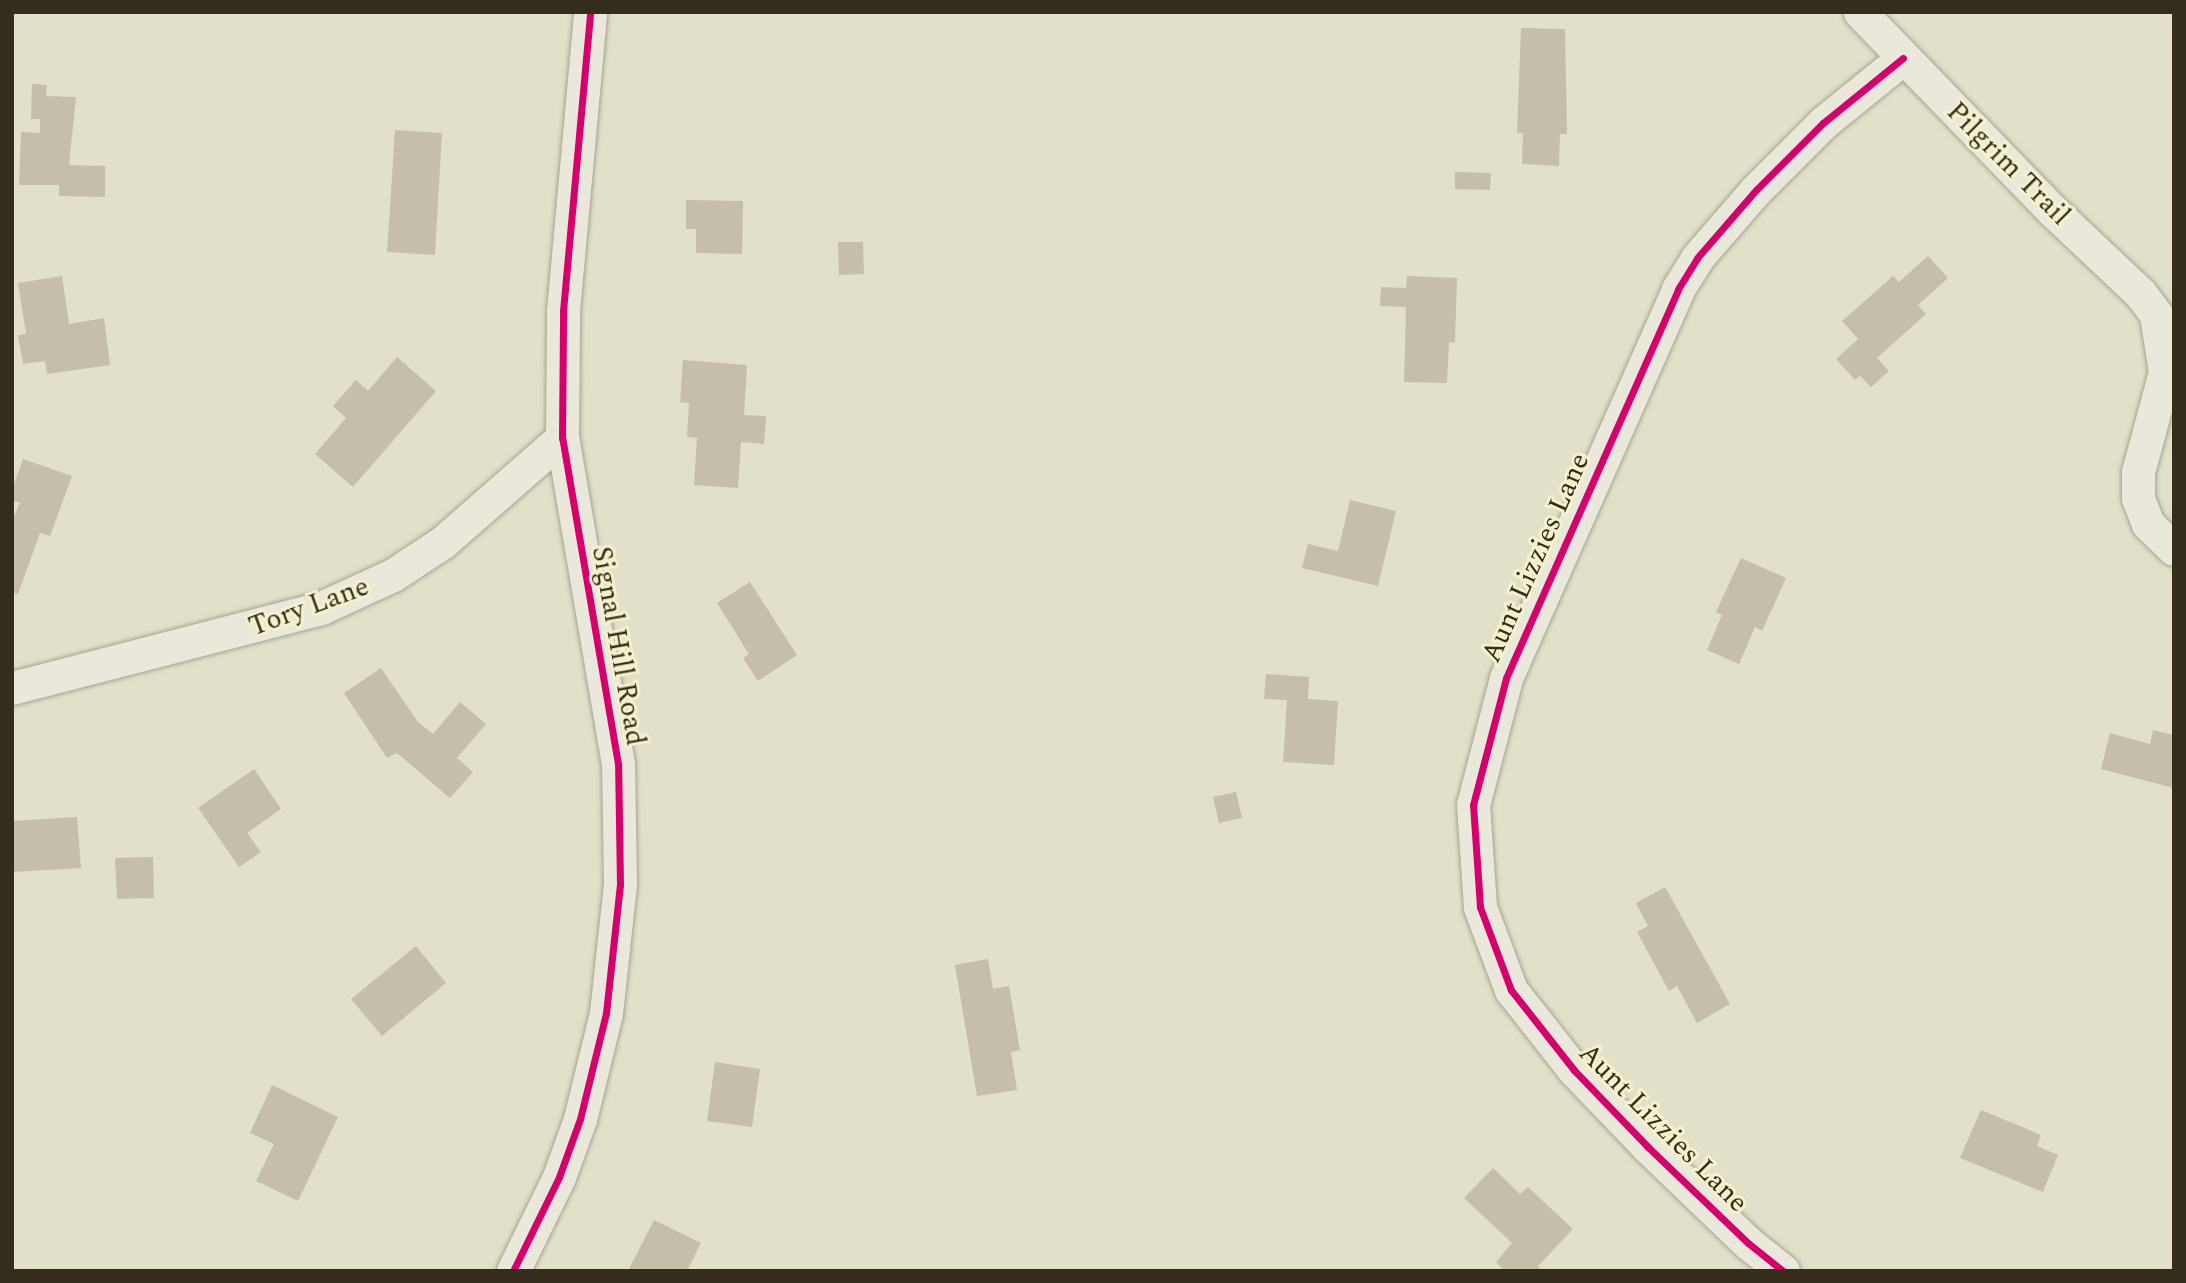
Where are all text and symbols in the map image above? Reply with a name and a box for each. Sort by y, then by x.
street label: Pilgrim Trail [1939,95,2077,233]
street label: Aunt Lizzies Lane [1475,448,1597,668]
street label: Signal Hill Road [584,544,652,748]
street label: Tory Lane [244,570,374,644]
street label: Aunt Lizzies Lane [1571,1036,1755,1220]

